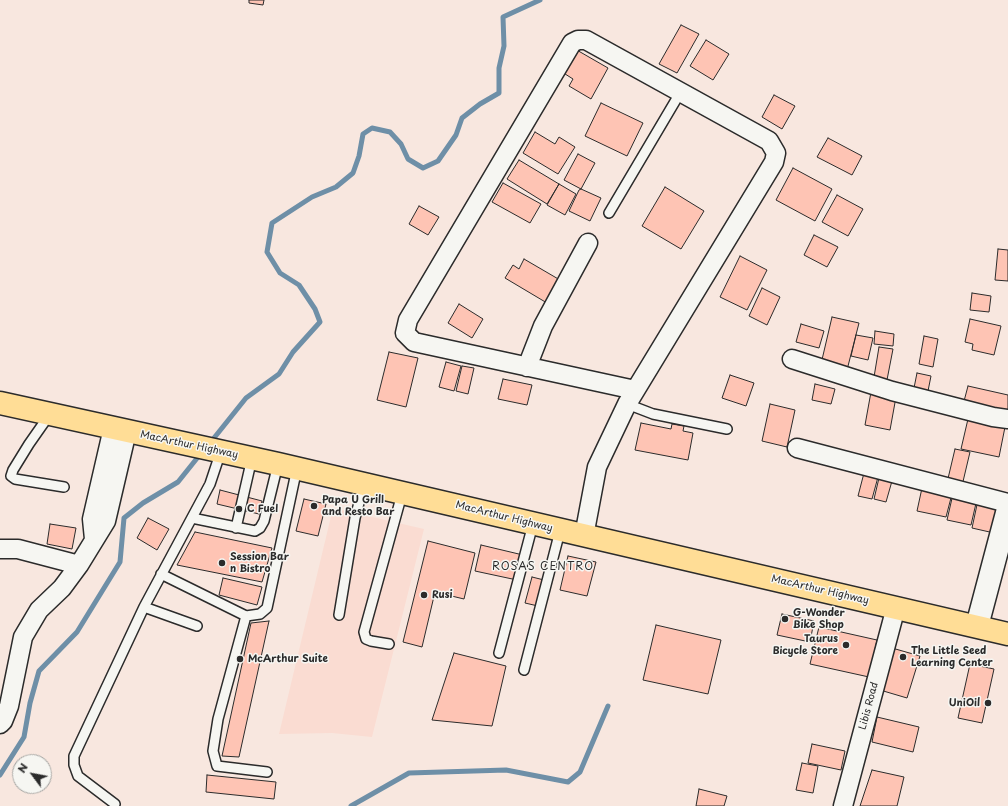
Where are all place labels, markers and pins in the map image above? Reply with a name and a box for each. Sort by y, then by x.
place label: Papa U Grill and Resto Bar [322,494,394,518]
marker: Papa U Grill and Resto Bar [309,501,319,511]
place label: C Fuel [247,503,278,515]
marker: C Fuel [234,504,244,514]
place label: Session Bar n Bistro [230,551,289,574]
marker: Session Bar n Bistro [217,558,227,568]
place label: Rusi [432,589,452,601]
marker: Rusi [419,590,429,600]
place label: G-Wonder Bike Shop [793,607,845,630]
marker: G-Wonder Bike Shop [780,614,790,624]
place label: Taurus Bicycle Store [773,633,838,656]
marker: Taurus Bicycle Store [841,640,851,650]
place label: The Little Seed Learning Center [911,645,993,668]
marker: The Little Seed Learning Center [898,652,908,662]
place label: McArthur Suite [248,653,328,665]
marker: McArthur Suite [235,654,245,664]
place label: UniOil [949,697,980,709]
marker: UniOil [983,698,993,708]

